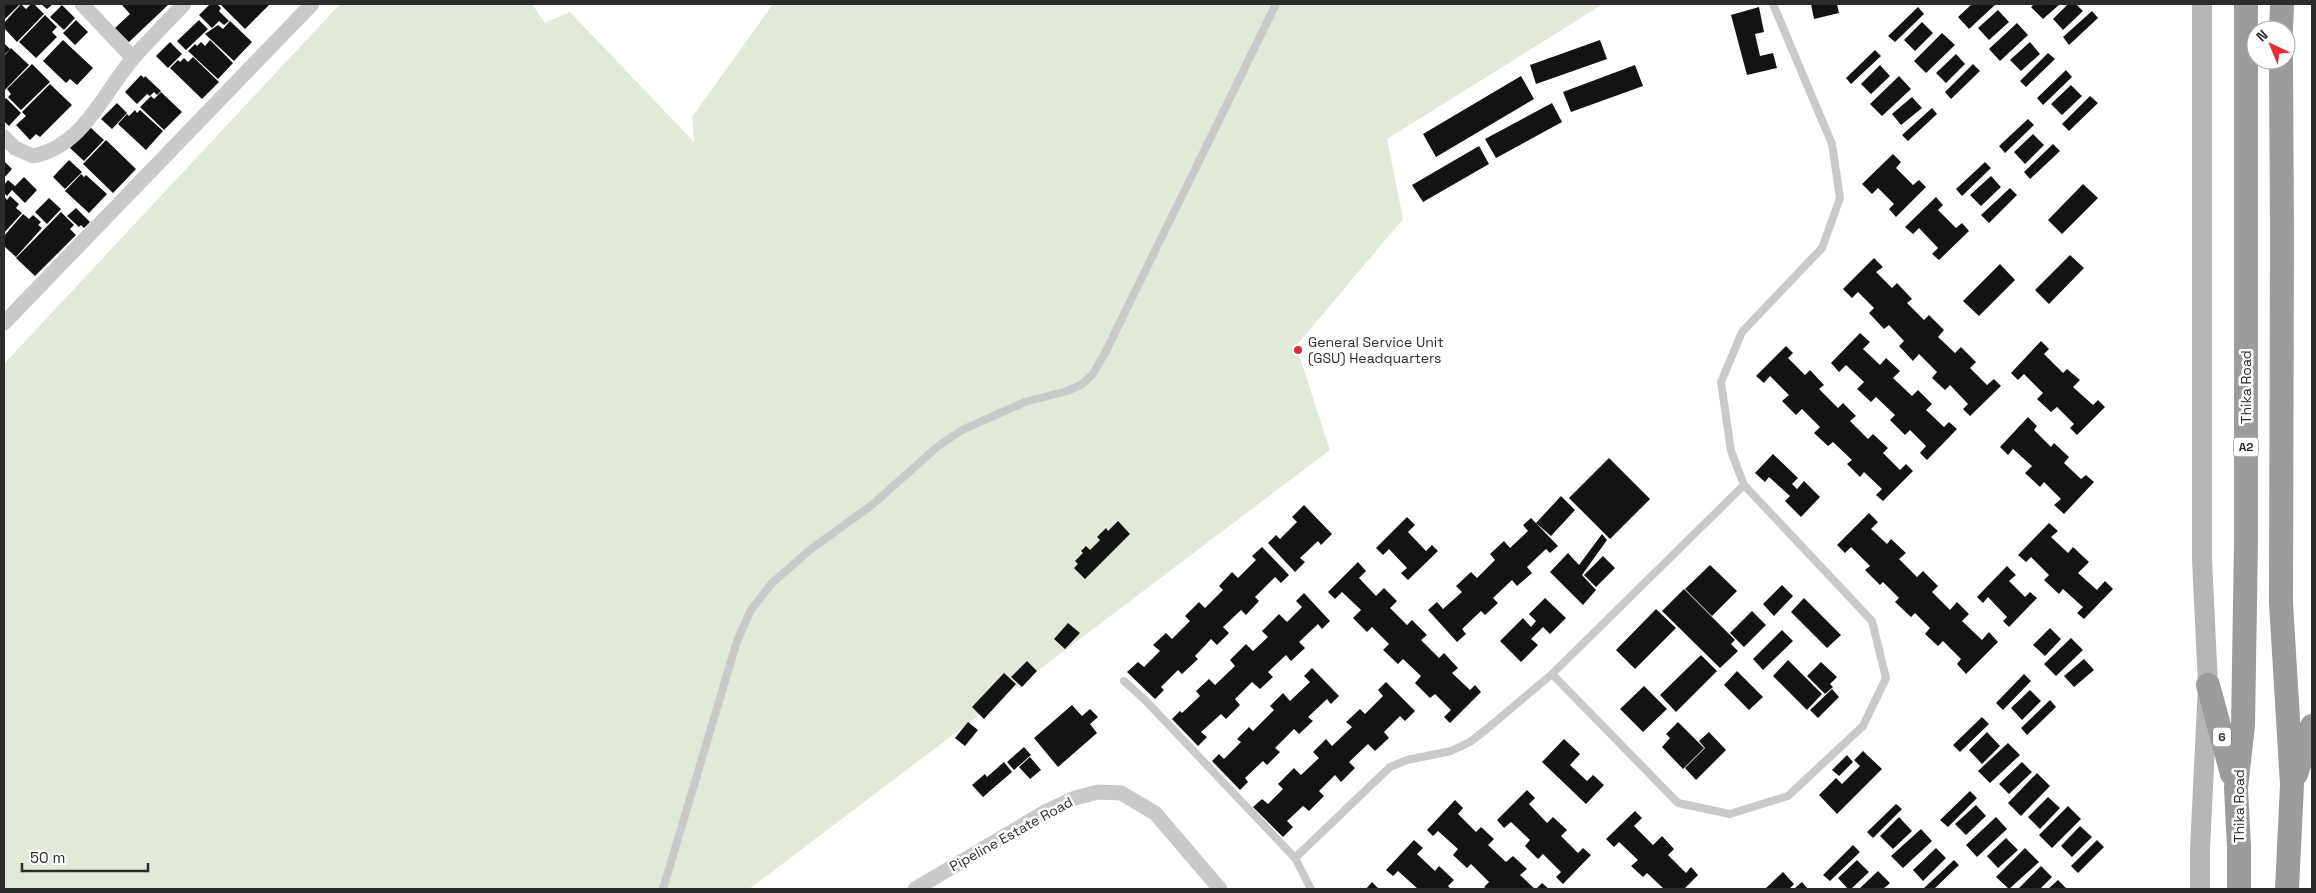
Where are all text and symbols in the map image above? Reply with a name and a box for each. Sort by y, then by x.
north arrow [2246,20,2296,70]
text: N [2252,26,2272,45]
place label: General Service Unit (GSU) Headquarters [1308,333,1444,367]
marker: General Service Unit (GSU) Headquarters [1292,344,1304,356]
street label: Thika Road [2237,350,2255,424]
road number: A2 [2234,438,2258,457]
road number: 6 [2213,728,2231,746]
street label: Thika Road [2230,769,2248,843]
street label: Pipeline Estate Road [946,793,1076,875]
scale bar [22,840,149,872]
text: 50 m [30,848,65,867]

